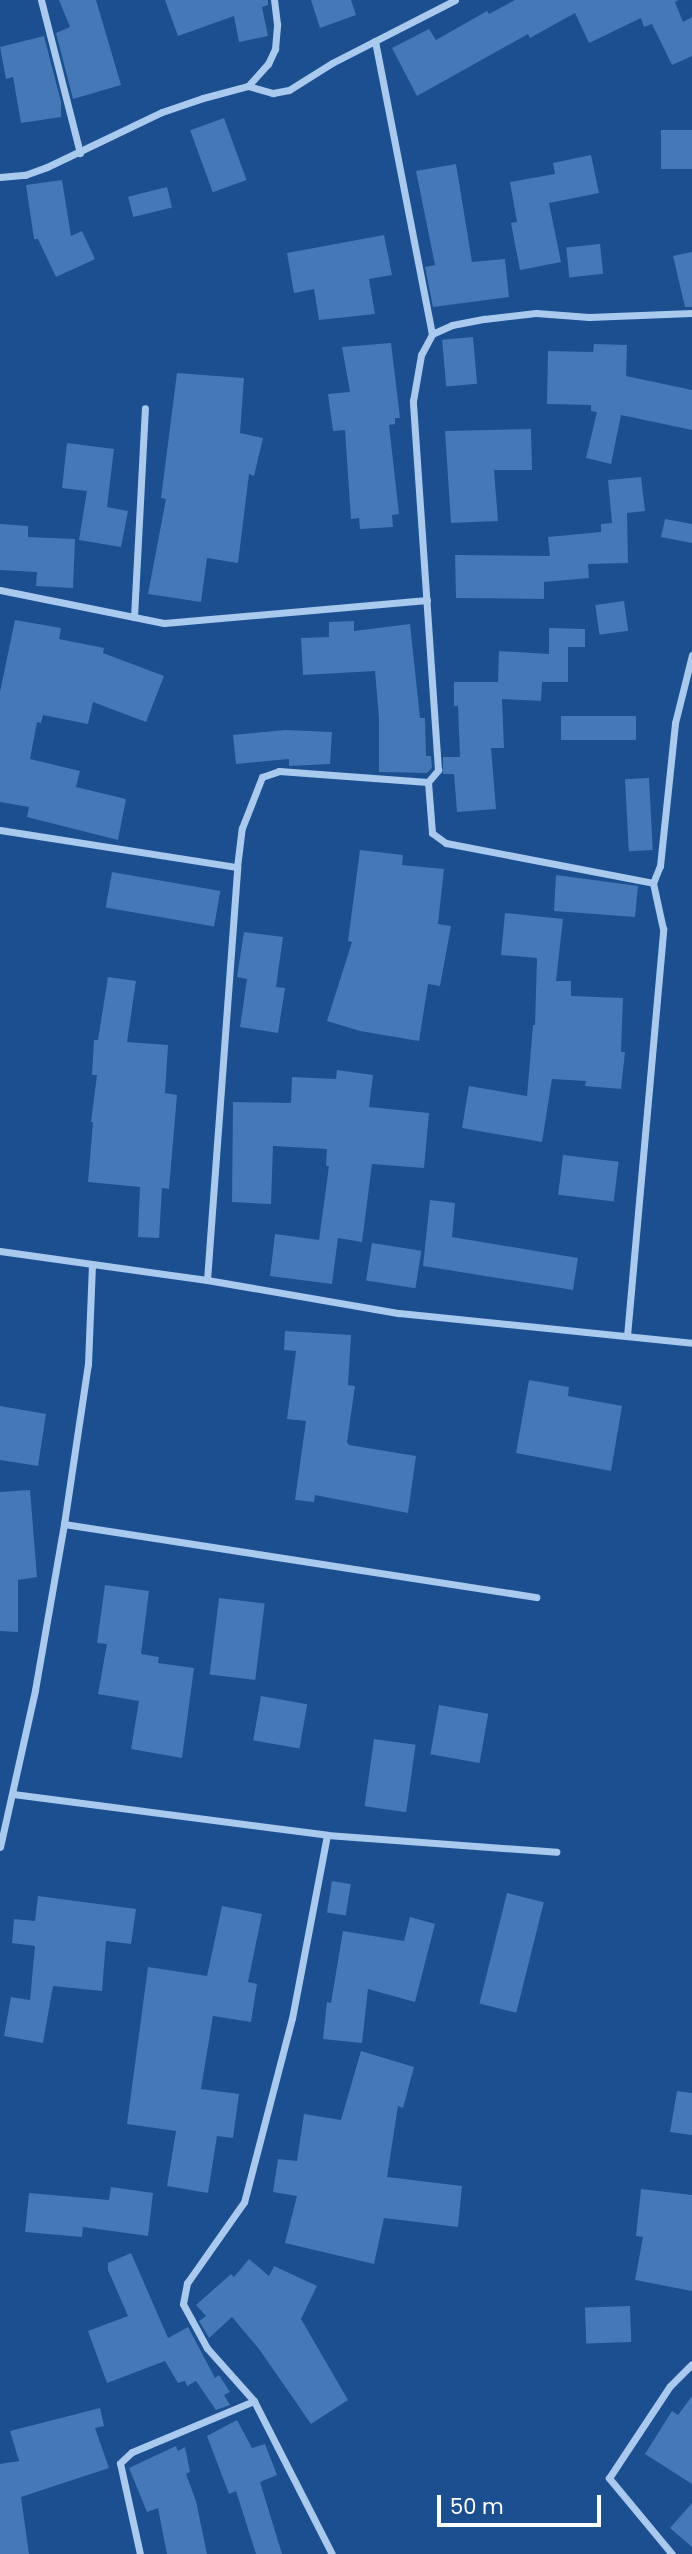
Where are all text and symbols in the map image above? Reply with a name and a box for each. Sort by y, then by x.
scale bar [440,2480,604,2524]
text: 50 m [450,2492,504,2521]

